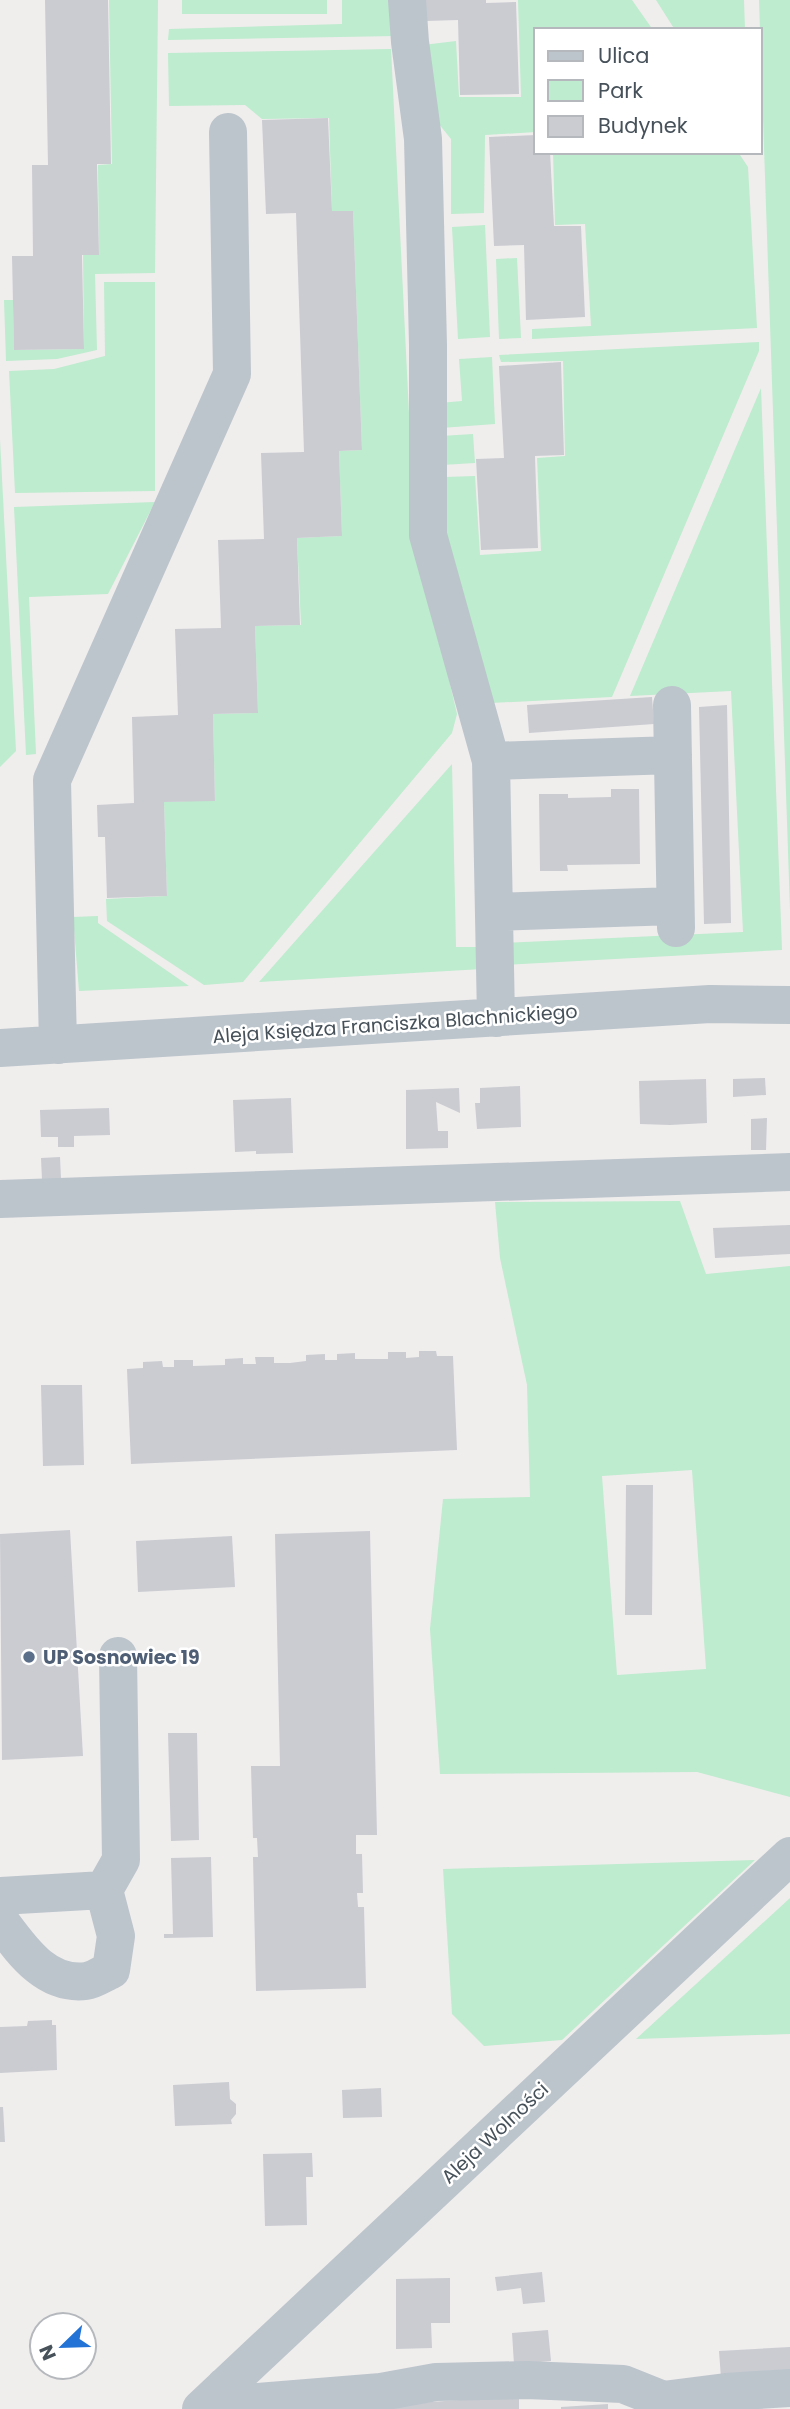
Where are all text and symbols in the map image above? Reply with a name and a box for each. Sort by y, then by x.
legend [534,28,762,154]
text: Ulica [598,41,649,70]
text: Park [598,76,643,105]
text: Budynek [598,111,688,140]
street label: Aleja Księdza Franciszka Blachnickiego [212,998,578,1050]
place label: UP Sosnowiec 19 [43,1644,200,1671]
marker: UP Sosnowiec 19 [21,1649,37,1665]
street label: Aleja Wolności [435,2076,555,2190]
north arrow [28,2311,98,2381]
text: N [33,2341,63,2364]

